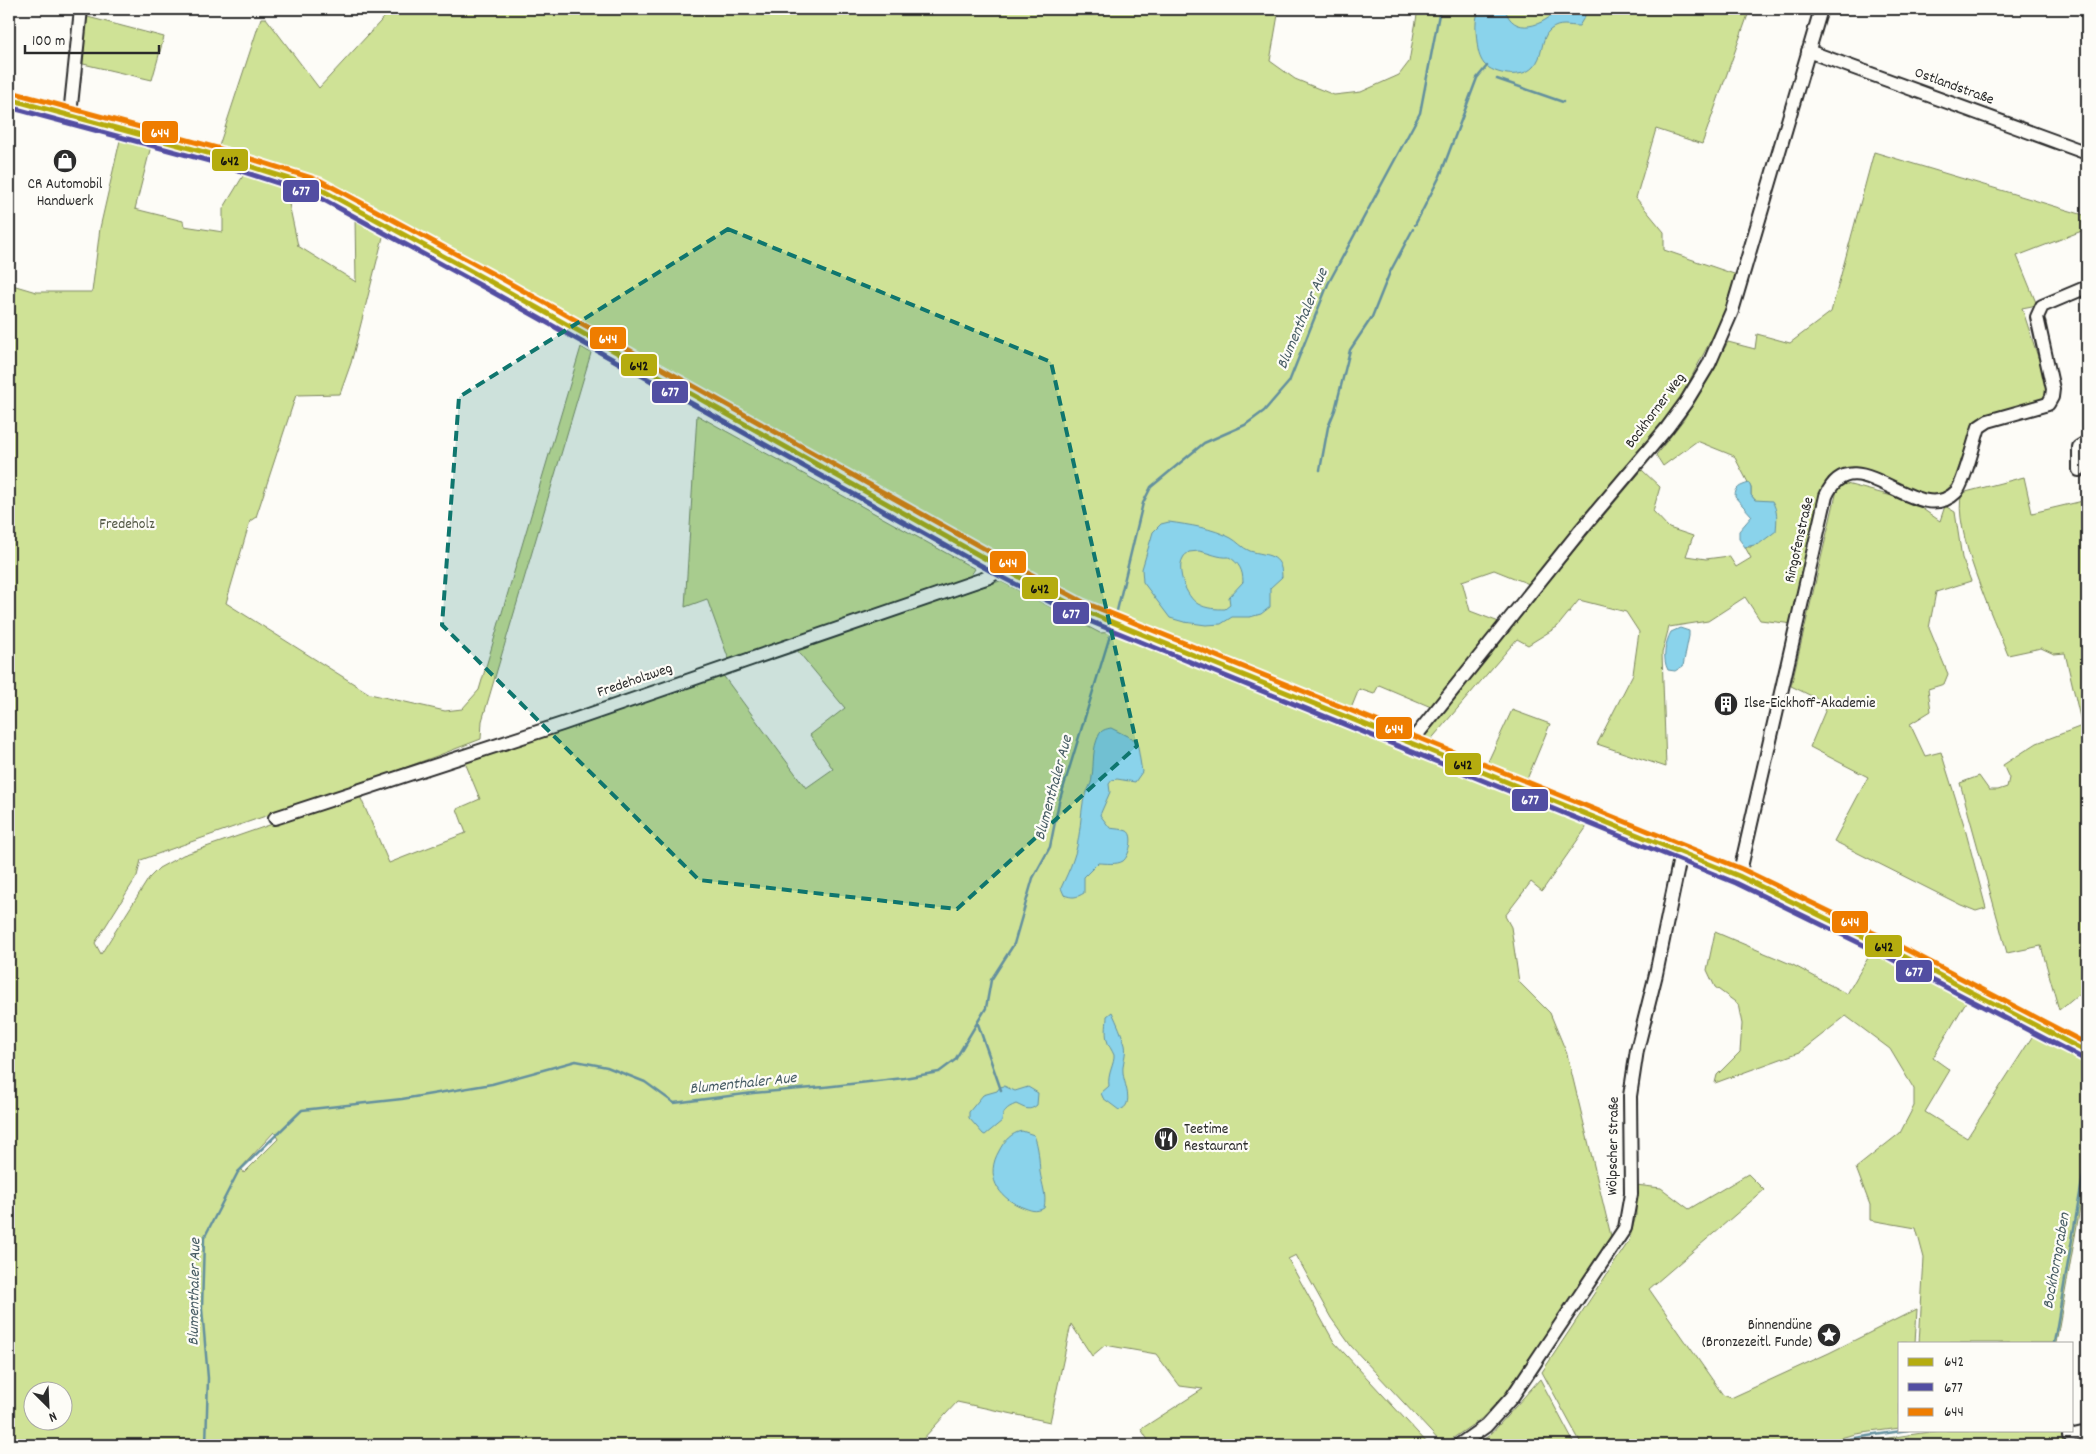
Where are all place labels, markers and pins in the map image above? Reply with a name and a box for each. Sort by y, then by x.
shop icon: CR Automobil Handwerk [52,148,78,174]
place label: CR Automobil Handwerk [28,174,103,213]
building icon: Ilse-Eickhoff-Akademie [1713,691,1739,717]
place label: Ilse-Eickhoff-Akademie [1744,693,1876,715]
place label: Teetime Restaurant [1184,1119,1249,1158]
restaurant icon: Teetime Restaurant [1153,1126,1179,1152]
place label: Binnendüne (Bronzezeitl. Funde) [1702,1315,1812,1354]
place icon: Binnendüne (Bronzezeitl. Funde) [1816,1322,1842,1348]

